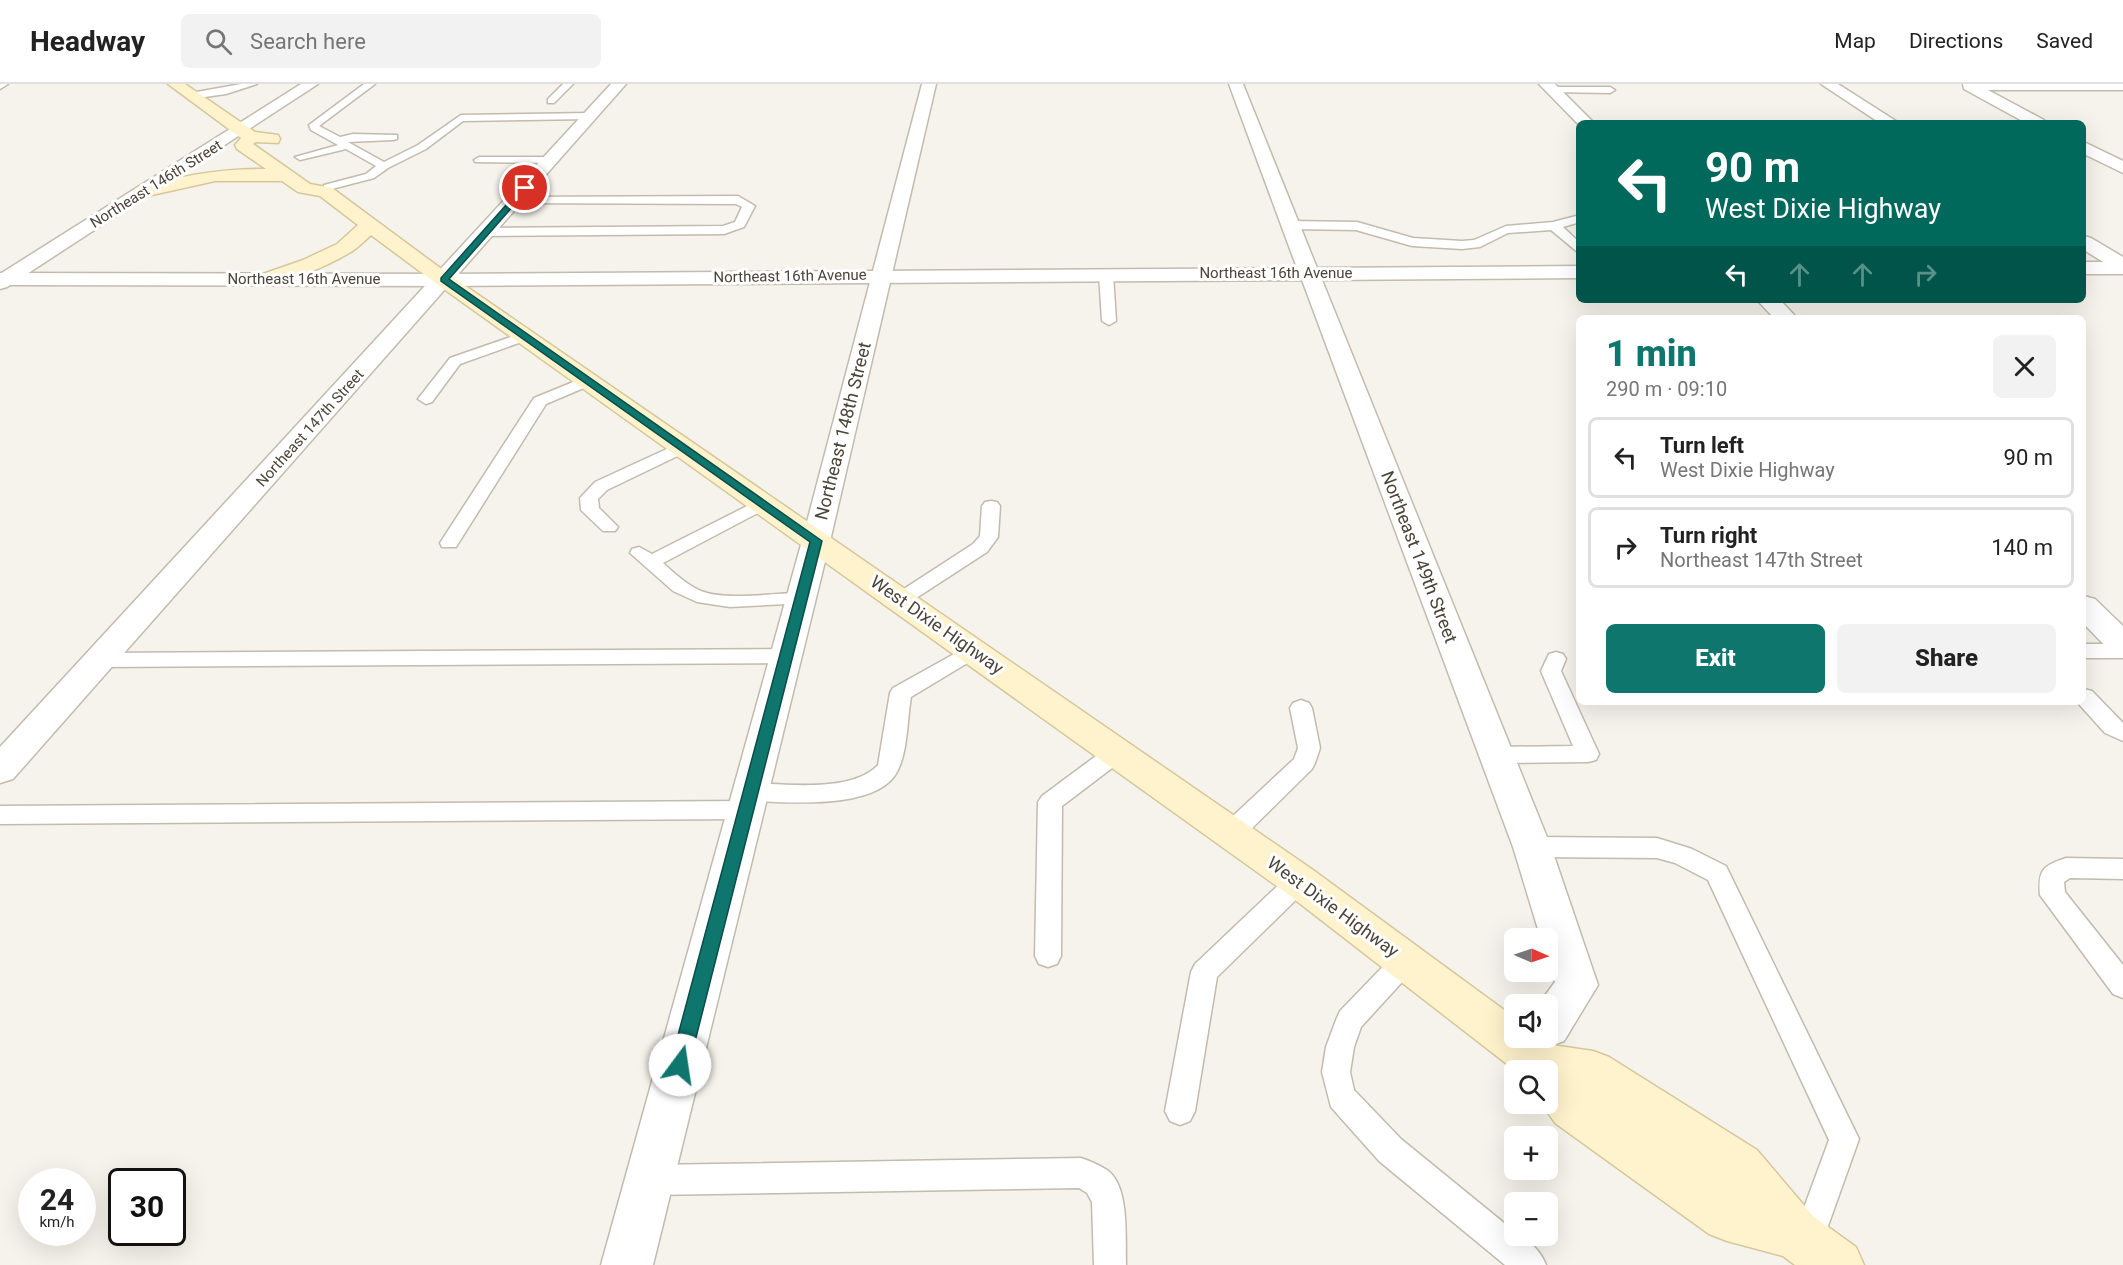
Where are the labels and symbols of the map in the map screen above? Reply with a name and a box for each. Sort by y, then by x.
street label: Northeast 146th Street [87,136,225,232]
pin [499,162,550,213]
street label: Northeast 16th Avenue [1199,264,1353,282]
street label: Northeast 16th Avenue [713,266,867,286]
street label: Northeast 16th Avenue [227,270,381,288]
street label: Northeast 148th Street [810,340,875,522]
street label: Northeast 147th Street [252,365,368,491]
street label: Northeast 149th Street [1377,468,1462,646]
street label: West Dixie Highway [867,571,1008,679]
street label: West Dixie Highway [1263,852,1403,962]
north arrow [1504,928,1558,982]
position arrow [648,1033,712,1097]
speed limit sign: 30 [108,1168,186,1246]

